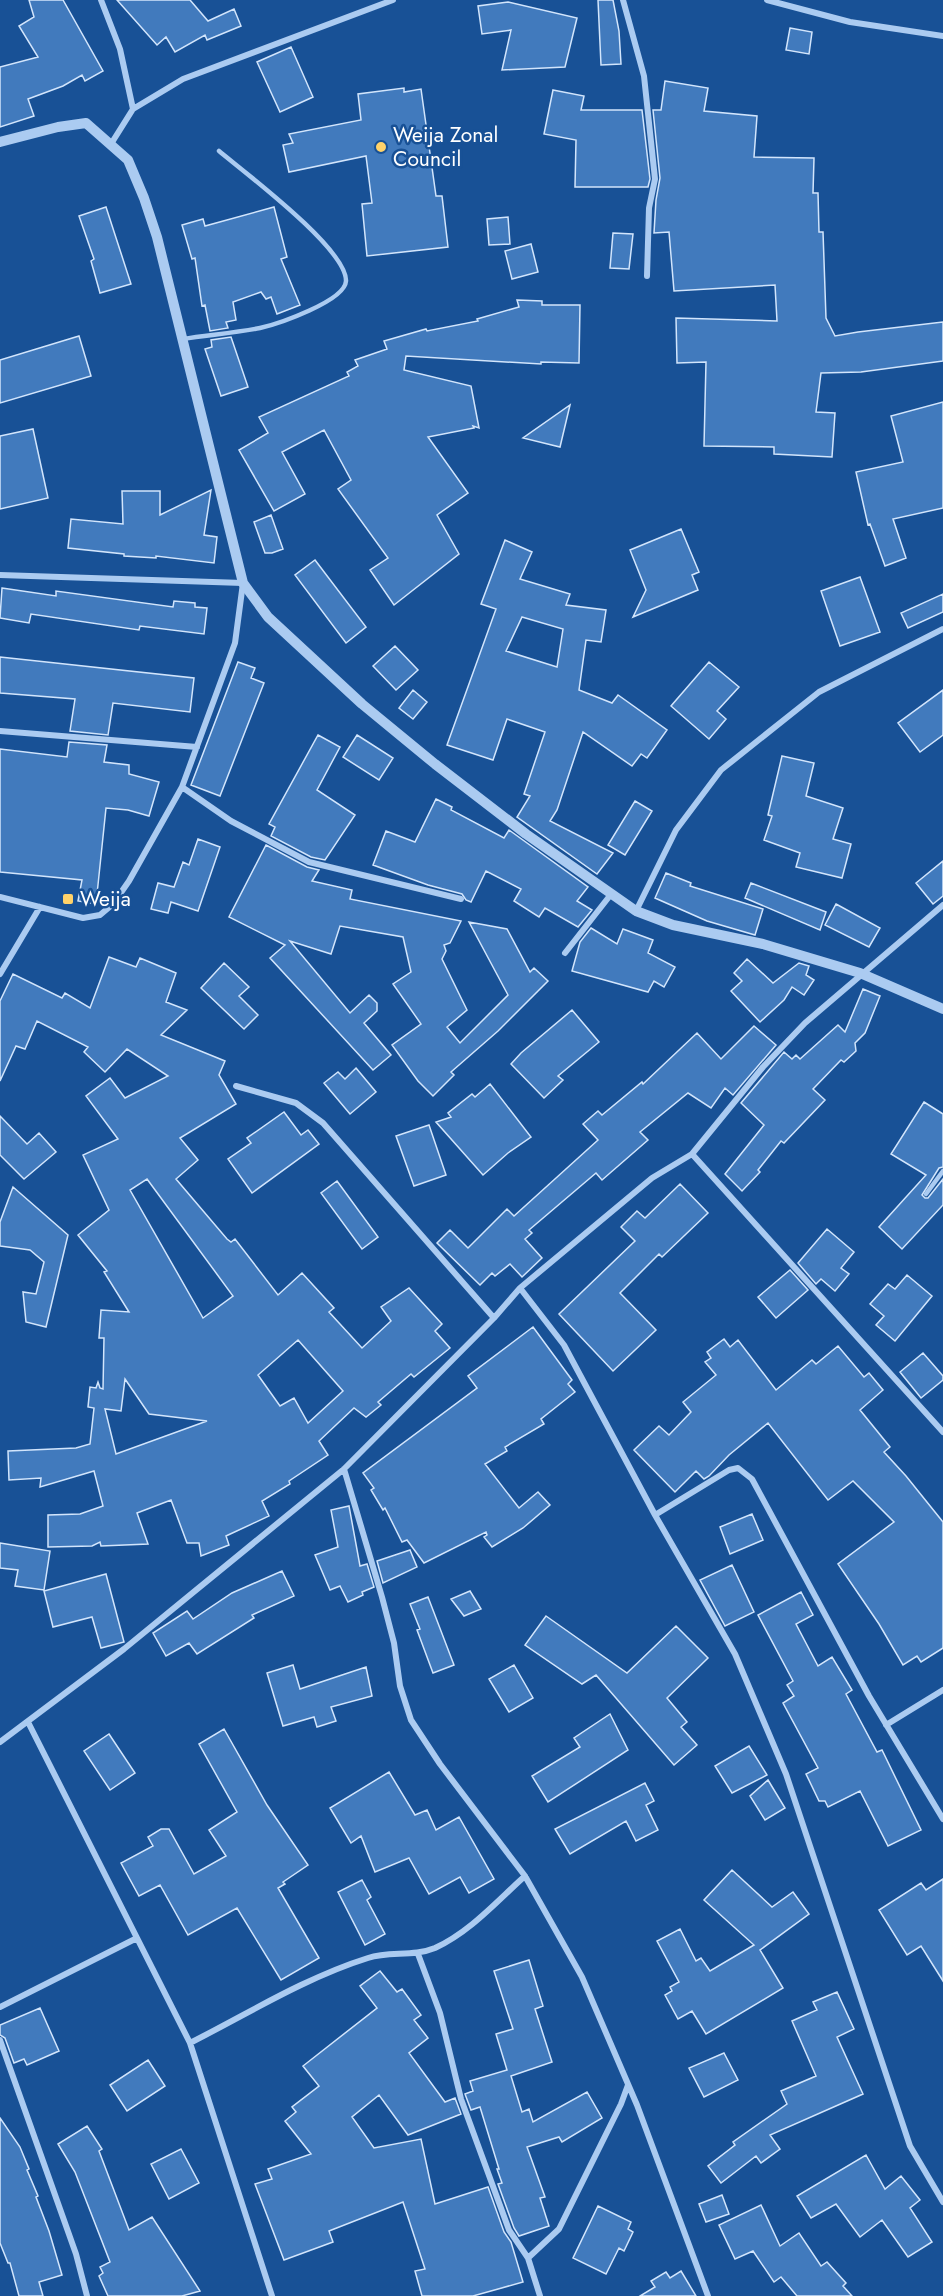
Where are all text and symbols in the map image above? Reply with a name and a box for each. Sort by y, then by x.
place label: Weija Zonal Council [393,120,498,174]
marker: Weija Zonal Council [374,140,388,154]
place label: Weija [80,884,131,914]
marker: Weija [61,892,75,906]

